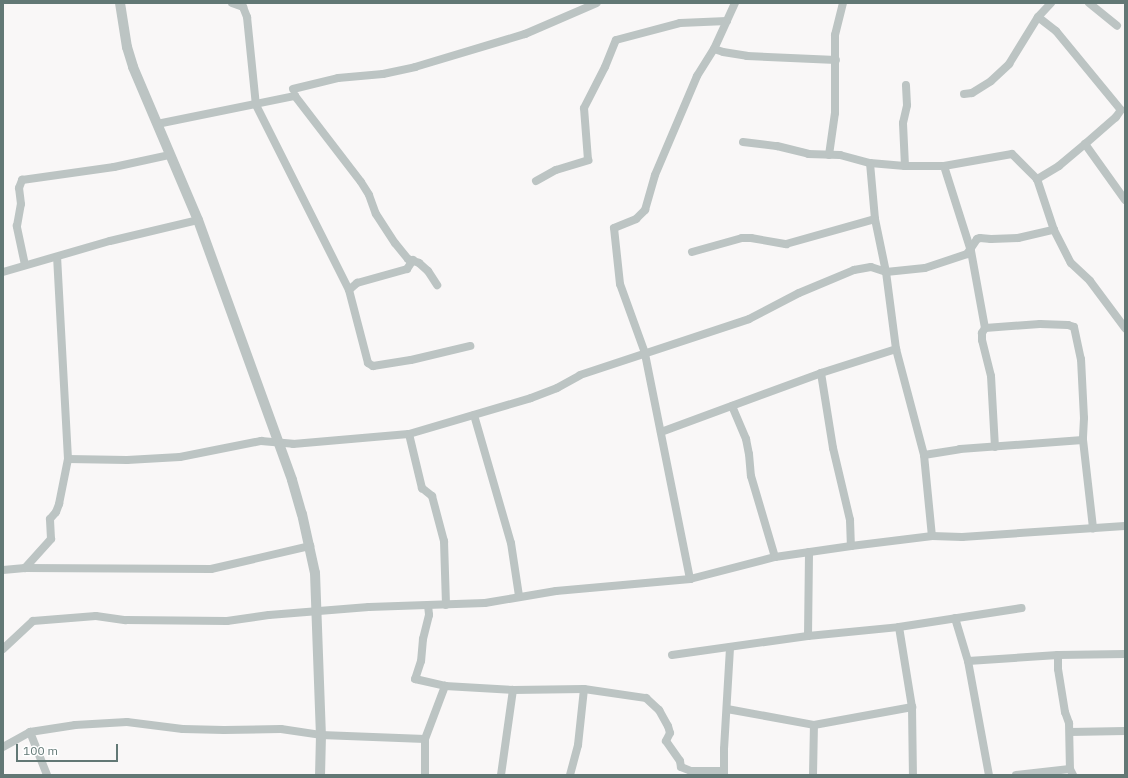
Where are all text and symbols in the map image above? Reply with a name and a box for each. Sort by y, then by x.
scale bar [18,736,120,762]
text: 100 m [23,743,58,758]

